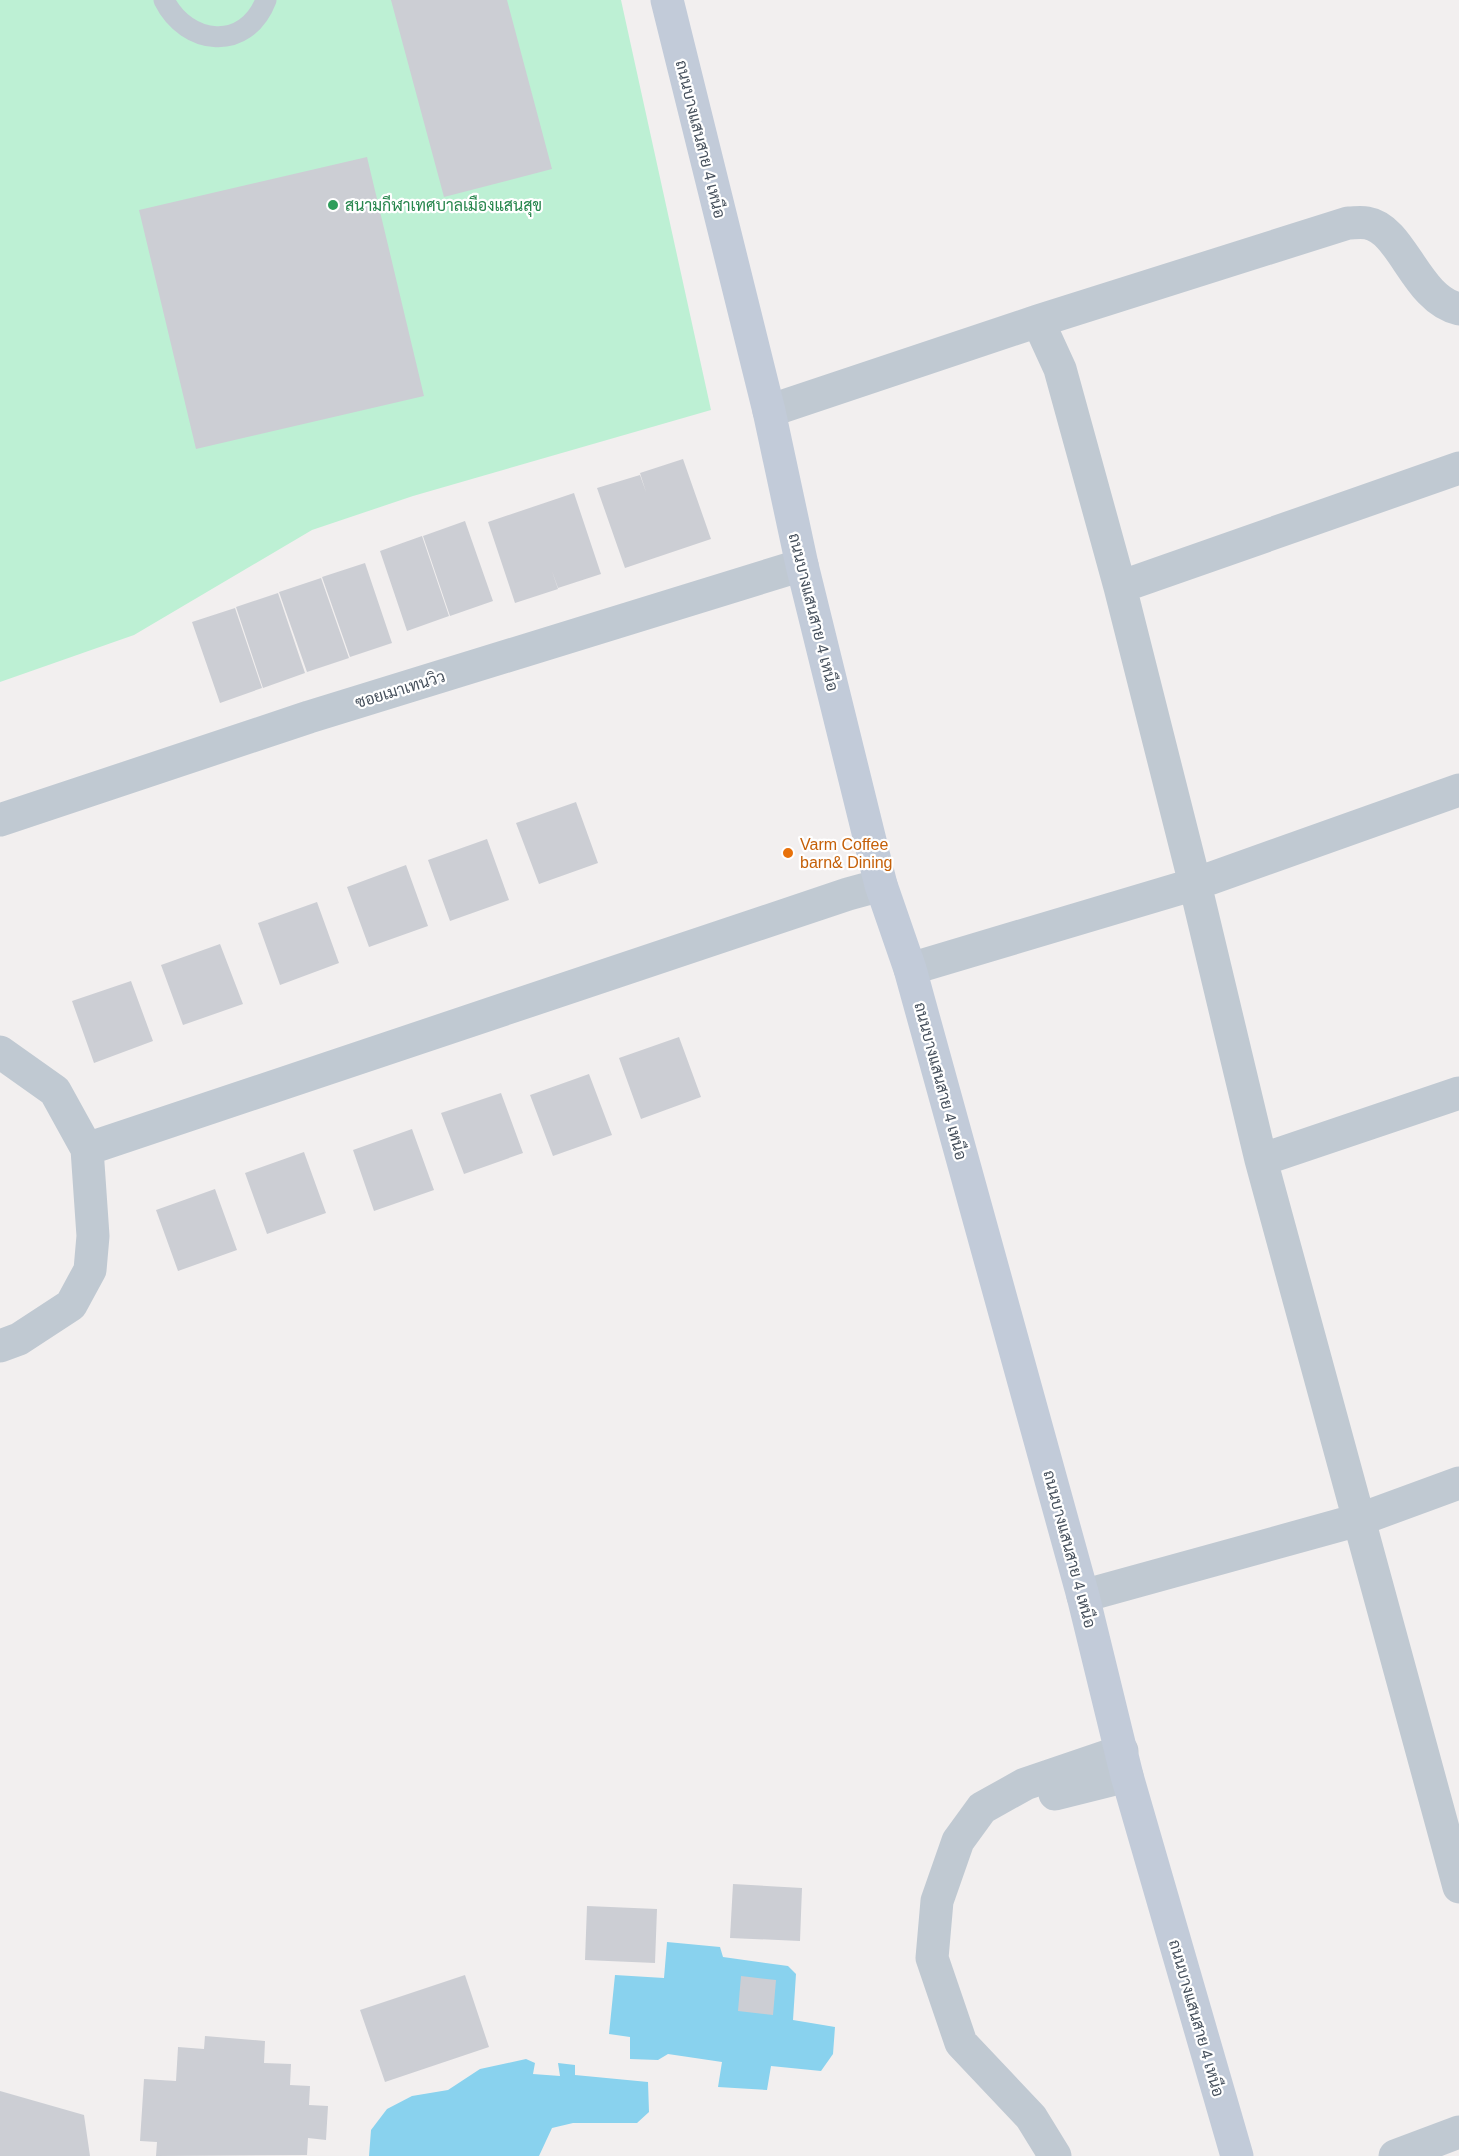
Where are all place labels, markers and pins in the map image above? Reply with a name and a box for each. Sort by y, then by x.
place label: สนามกีฬาเทศบาลเมืองแสนสุข [345,194,542,217]
marker: สนามกีฬาเทศบาลเมืองแสนสุข [326,198,340,212]
place label: Varm Coffee barn& Dining [800,836,893,871]
marker: Varm Coffee barn& Dining [781,846,795,860]

